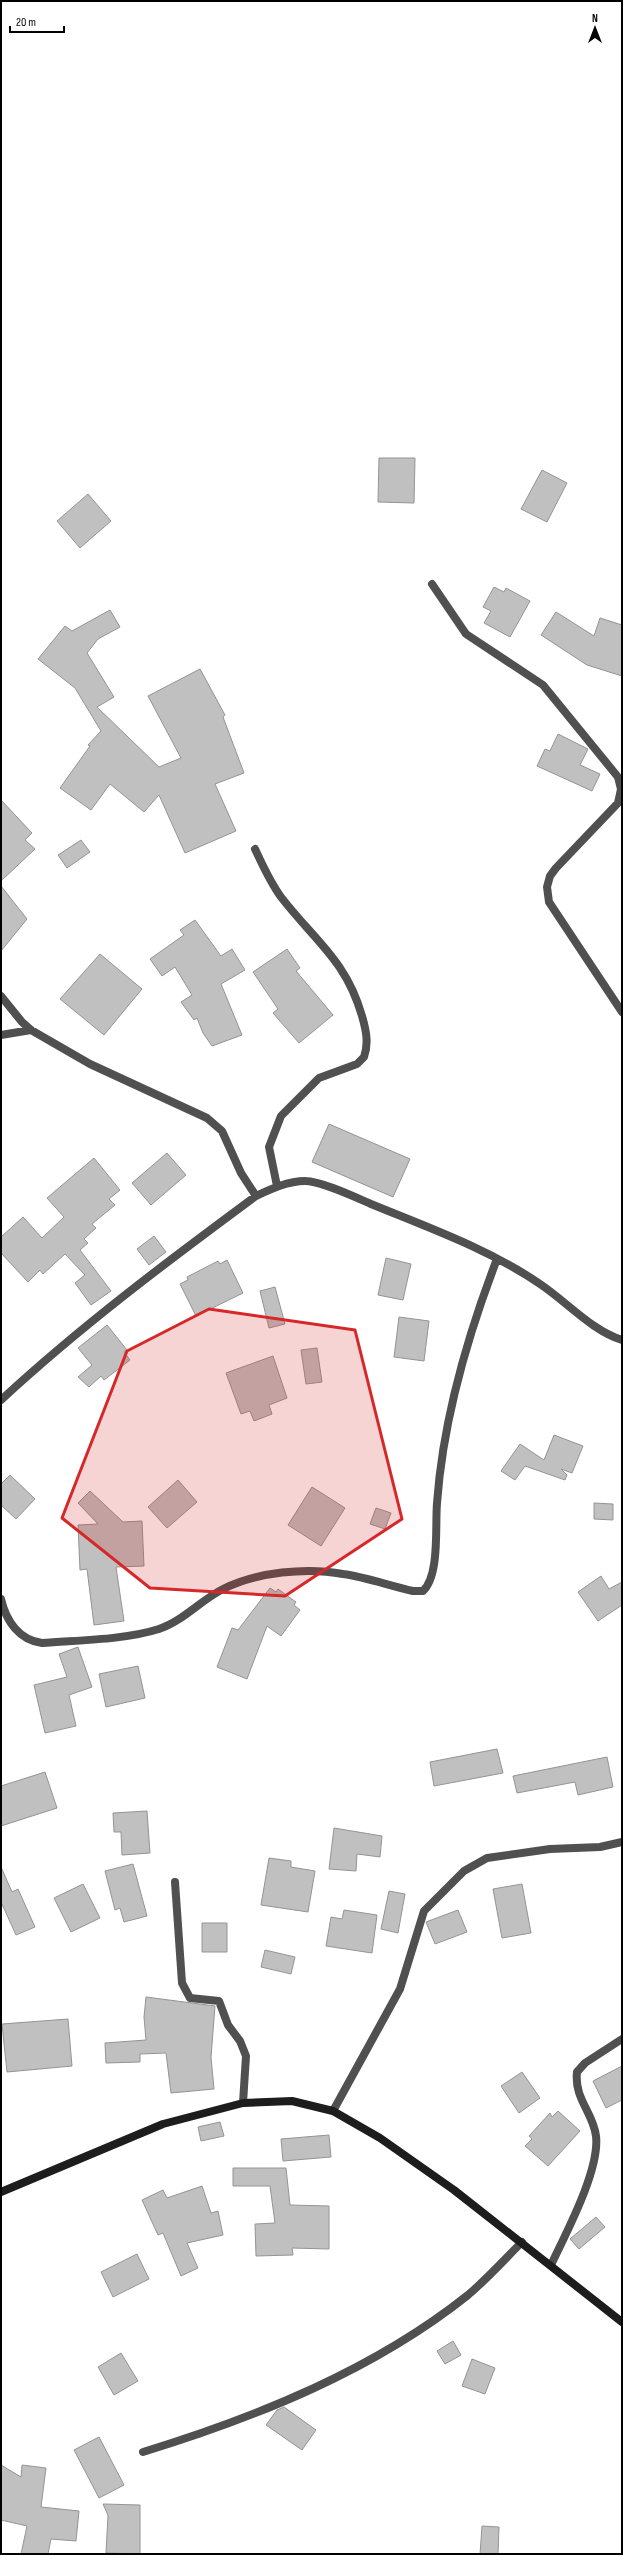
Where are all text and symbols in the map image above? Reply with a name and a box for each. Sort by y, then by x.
scale bar [10,8,64,34]
north arrow [575,8,615,48]
text: N [592,12,598,25]
text: 20 m [16,15,36,30]

